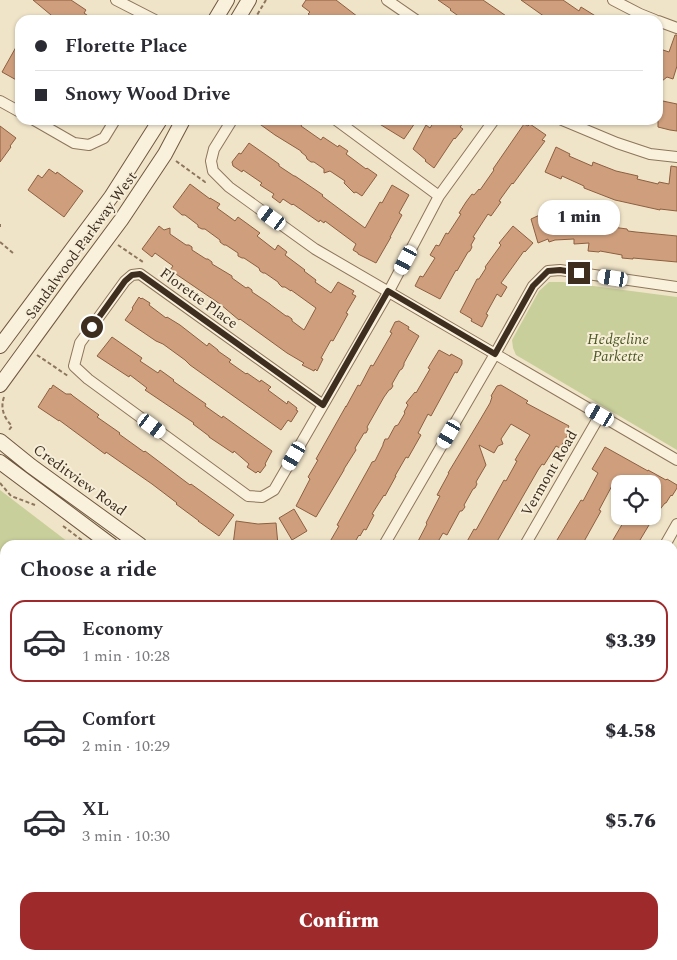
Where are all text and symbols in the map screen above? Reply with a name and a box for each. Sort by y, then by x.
text: Florette Place [65,32,187,61]
text: Snowy Wood Drive [65,80,231,109]
street label: Sandalwood Parkway West [20,167,143,324]
callout: 1 min [538,200,620,236]
car [255,203,288,233]
text: 1 min [557,205,601,229]
car [392,243,419,277]
street label: Florette Place [155,262,243,335]
route end [568,262,590,284]
car [597,268,628,288]
route start [81,316,103,338]
park label: Hedgeline Parkette [587,328,649,368]
car [583,401,616,429]
car [135,411,168,441]
car [435,417,462,451]
street label: Vermont Road [515,426,583,521]
street label: Creditview Road [28,439,131,522]
car [280,439,307,473]
map controls [611,475,661,525]
button: locate [611,475,661,525]
text: Choose a ride [20,553,157,586]
text: Economy [82,615,163,644]
icon: car [22,619,67,664]
text: $3.39 [605,627,656,656]
text: 1 min · 10:28 [82,644,170,668]
text: Comfort [82,705,156,734]
icon: car [22,709,67,754]
text: $4.58 [605,717,656,746]
text: 2 min · 10:29 [82,734,170,758]
text: XL [82,795,109,824]
icon: car [22,799,67,844]
text: $5.76 [605,807,656,836]
text: 3 min · 10:30 [82,824,170,848]
button: Confirm [20,892,658,950]

